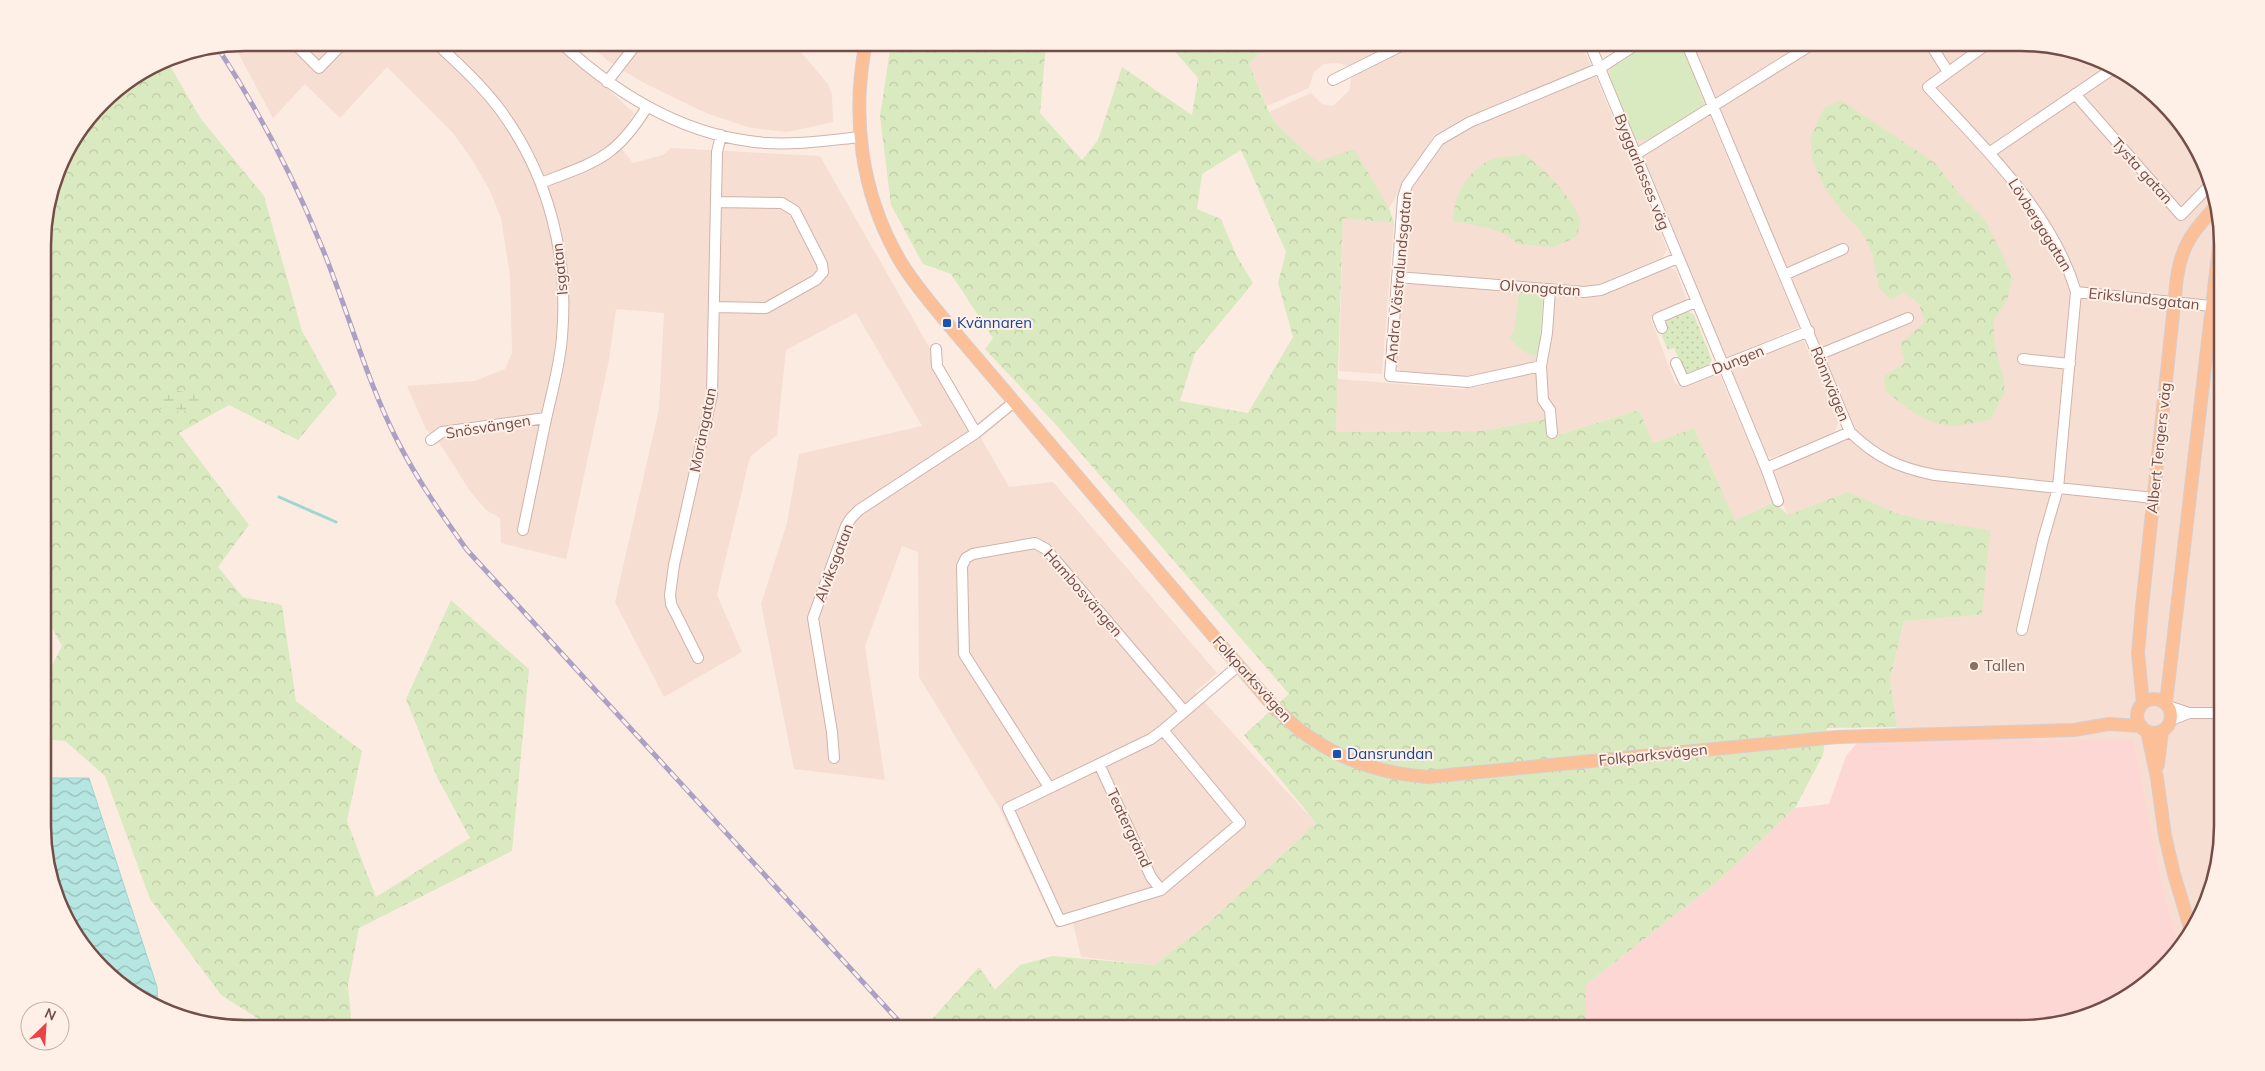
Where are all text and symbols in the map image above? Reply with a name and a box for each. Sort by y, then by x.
street label: Byggarlasses väg [1611,111,1674,233]
street label: Tysta gatan [2108,134,2177,208]
street label: Lövbergagatan [2004,175,2077,275]
street label: Andra Västralundsgatan [1382,190,1415,364]
street label: Isgatan [547,242,572,296]
street label: Olvongatan [1499,275,1581,300]
street label: Erikslundsgatan [2088,283,2200,314]
place label: Kvännaren [957,313,1032,332]
marker: Kvännaren [941,317,953,329]
street label: Dungen [1709,340,1767,379]
street label: Rönnvägen [1807,344,1854,424]
street label: Albert Tengers väg [2142,382,2175,514]
street label: Morängatan [685,386,720,474]
street label: Snösvängen [444,410,532,443]
street label: Alviksgatan [810,521,857,605]
street label: Hambosvängen [1040,545,1127,641]
street label: Folkparksvägen [1209,632,1296,726]
place label: Tallen [1984,656,2025,675]
marker: Tallen [1968,660,1980,672]
street label: Folkparksvägen [1598,739,1708,770]
place label: Dansrundan [1347,744,1433,763]
marker: Dansrundan [1331,748,1343,760]
street label: Teatergränd [1103,785,1156,870]
north arrow [20,1001,70,1051]
text: N [42,1004,59,1025]

